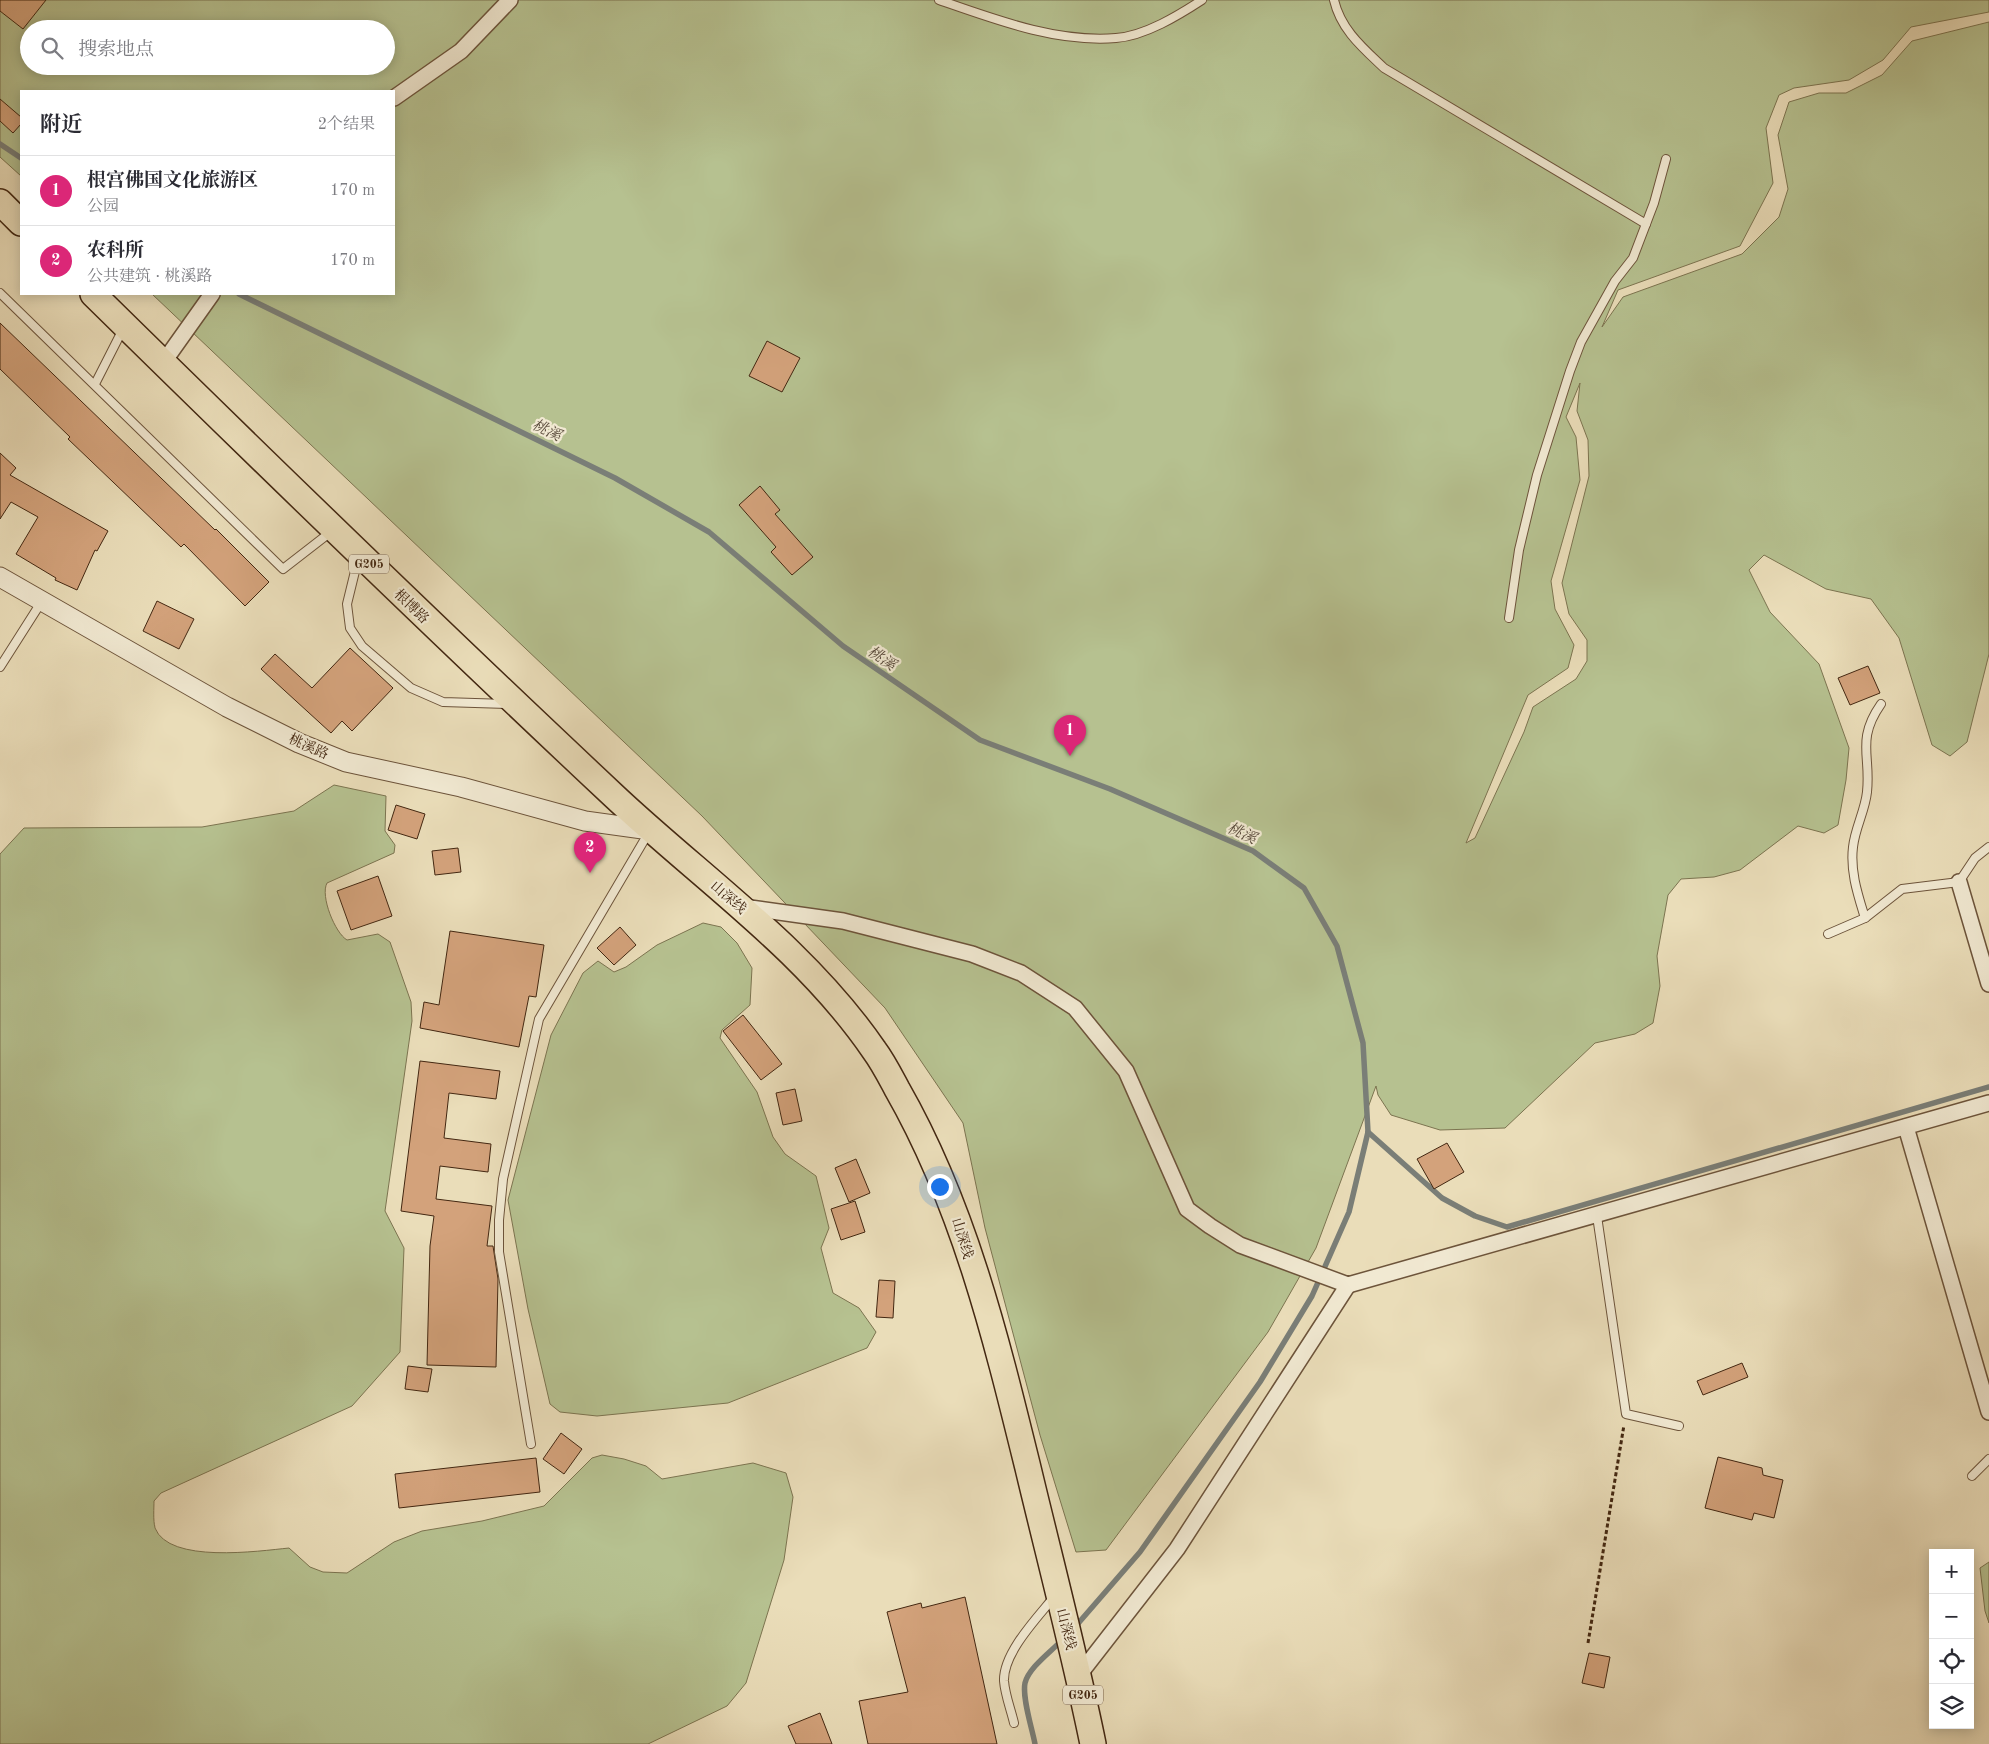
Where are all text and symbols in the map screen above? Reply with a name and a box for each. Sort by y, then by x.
search box [20,20,395,75]
icon: search [38,34,66,62]
text: 搜索地点 [78,41,154,60]
text: 附近 [40,115,82,136]
text: 2个结果 [318,117,375,133]
text: 根宫佛国文化旅游区 [87,172,258,191]
text: 1 [51,183,61,199]
text: 170 m [330,183,375,199]
text: 公园 [87,199,119,215]
text: 农科所 [87,242,144,261]
text: 2 [51,253,61,269]
text: 170 m [330,253,375,269]
text: 公共建筑 · 桃溪路 [87,269,212,285]
water label: 桃溪 [530,416,566,446]
road number: G205 [349,554,389,574]
street label: 根博路 [391,586,432,626]
water label: 桃溪 [865,643,901,675]
pin: 1 [1054,715,1086,756]
street label: 桃溪路 [287,731,331,762]
water label: 桃溪 [1225,819,1261,848]
pin: 2 [574,832,606,873]
street label: 山深线 [708,878,749,917]
your location [927,1174,953,1200]
street label: 山深线 [949,1216,976,1260]
map controls [1929,1549,1974,1729]
button: + [1929,1549,1974,1594]
button: − [1929,1594,1974,1639]
street label: 山深线 [1054,1607,1079,1651]
button: locate [1929,1639,1974,1684]
button: layers [1929,1684,1974,1729]
road number: G205 [1063,1686,1103,1704]

